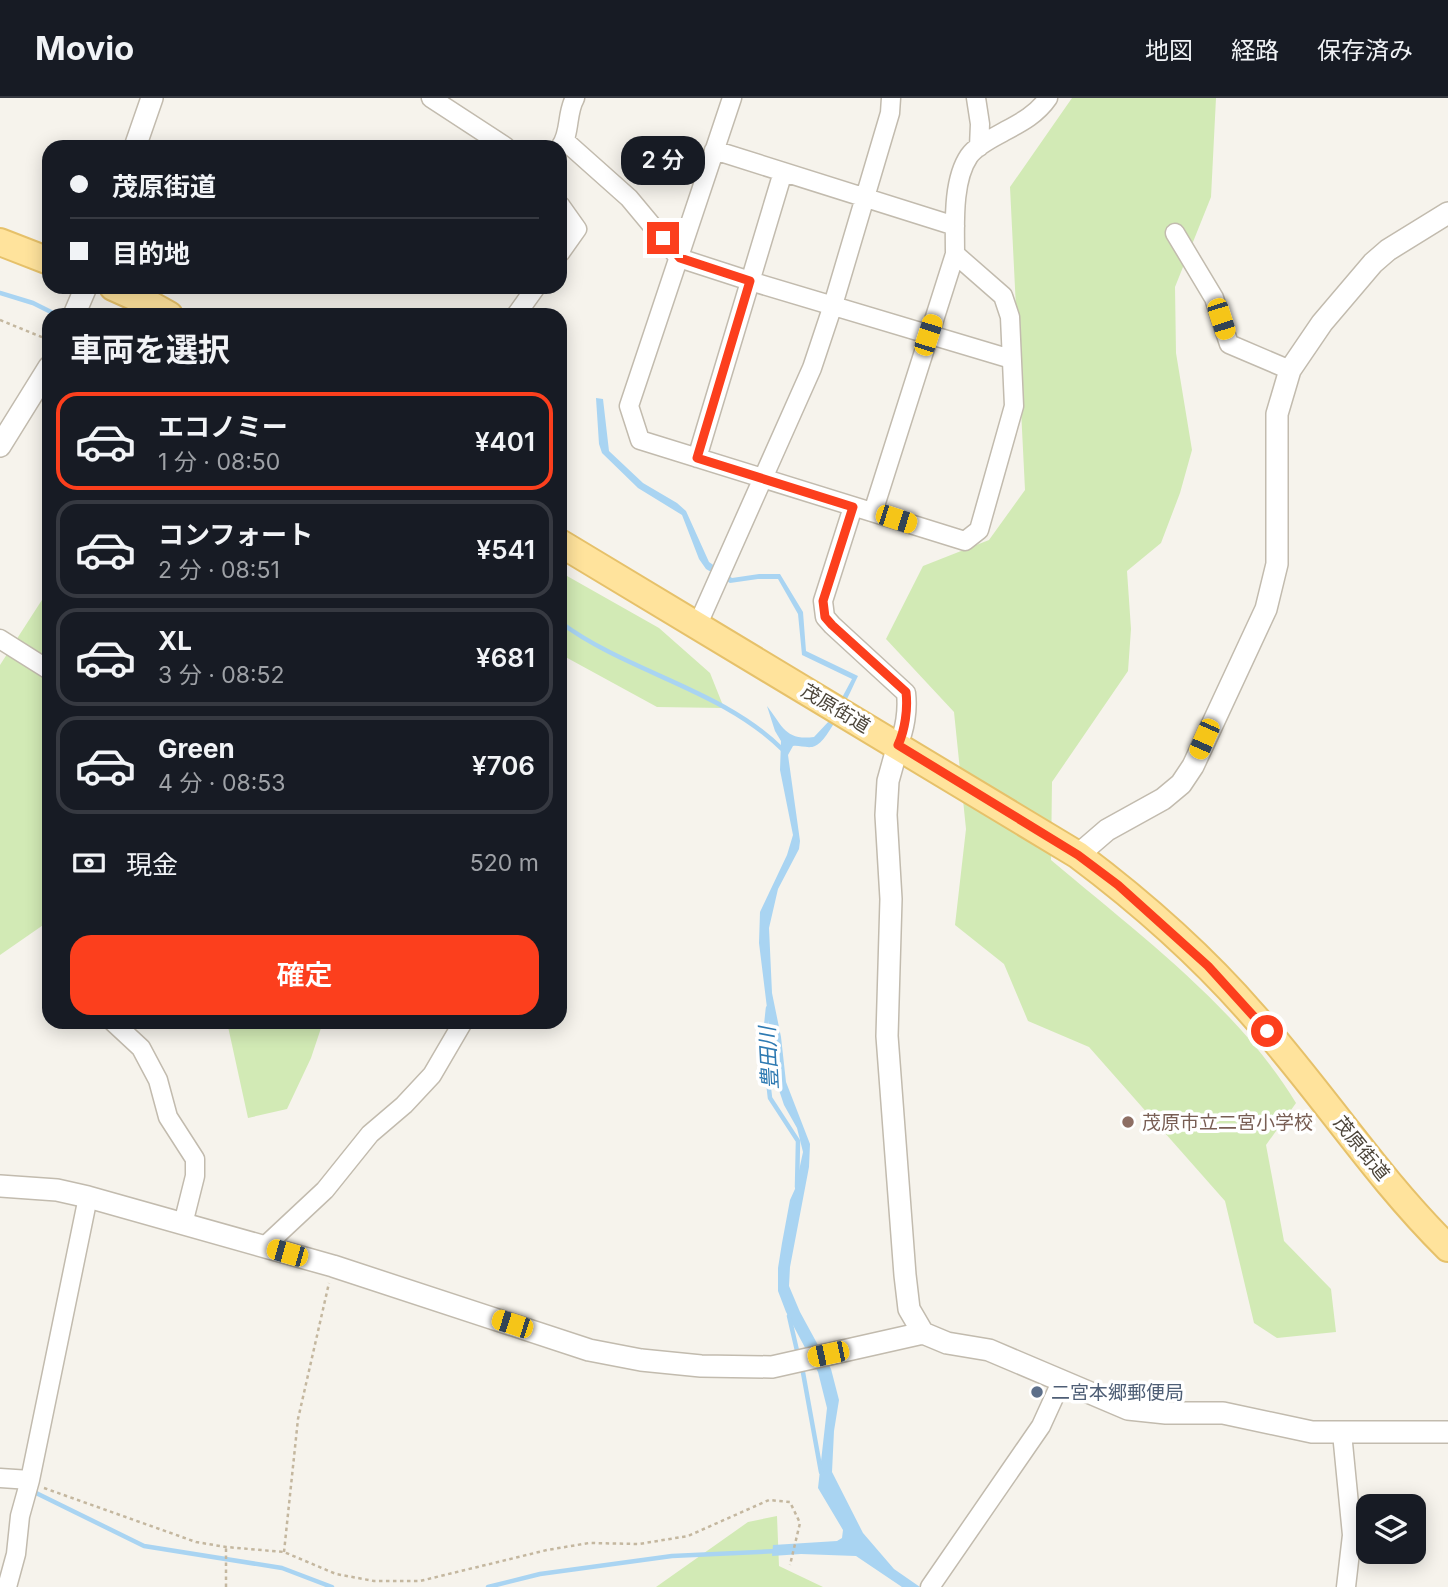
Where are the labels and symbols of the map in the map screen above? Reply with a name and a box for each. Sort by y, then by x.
callout: 2 分 [621,136,705,186]
route end [647,222,679,254]
car [1205,296,1238,342]
car [912,312,945,358]
car [873,503,920,535]
street label: 茂原街道 [797,679,874,738]
car [1186,716,1223,762]
route start [1251,1015,1283,1047]
water label: 豊田川 [754,1024,783,1090]
place label: 茂原市立二宮小学校 [1142,1111,1313,1134]
street label: 茂原街道 [1329,1112,1394,1185]
marker: 茂原市立二宮小学校 [1120,1114,1136,1130]
car [264,1237,311,1269]
car [489,1308,536,1340]
car [806,1339,851,1369]
place label: 二宮本郷郵便局 [1051,1381,1184,1404]
marker: 二宮本郷郵便局 [1029,1384,1045,1400]

